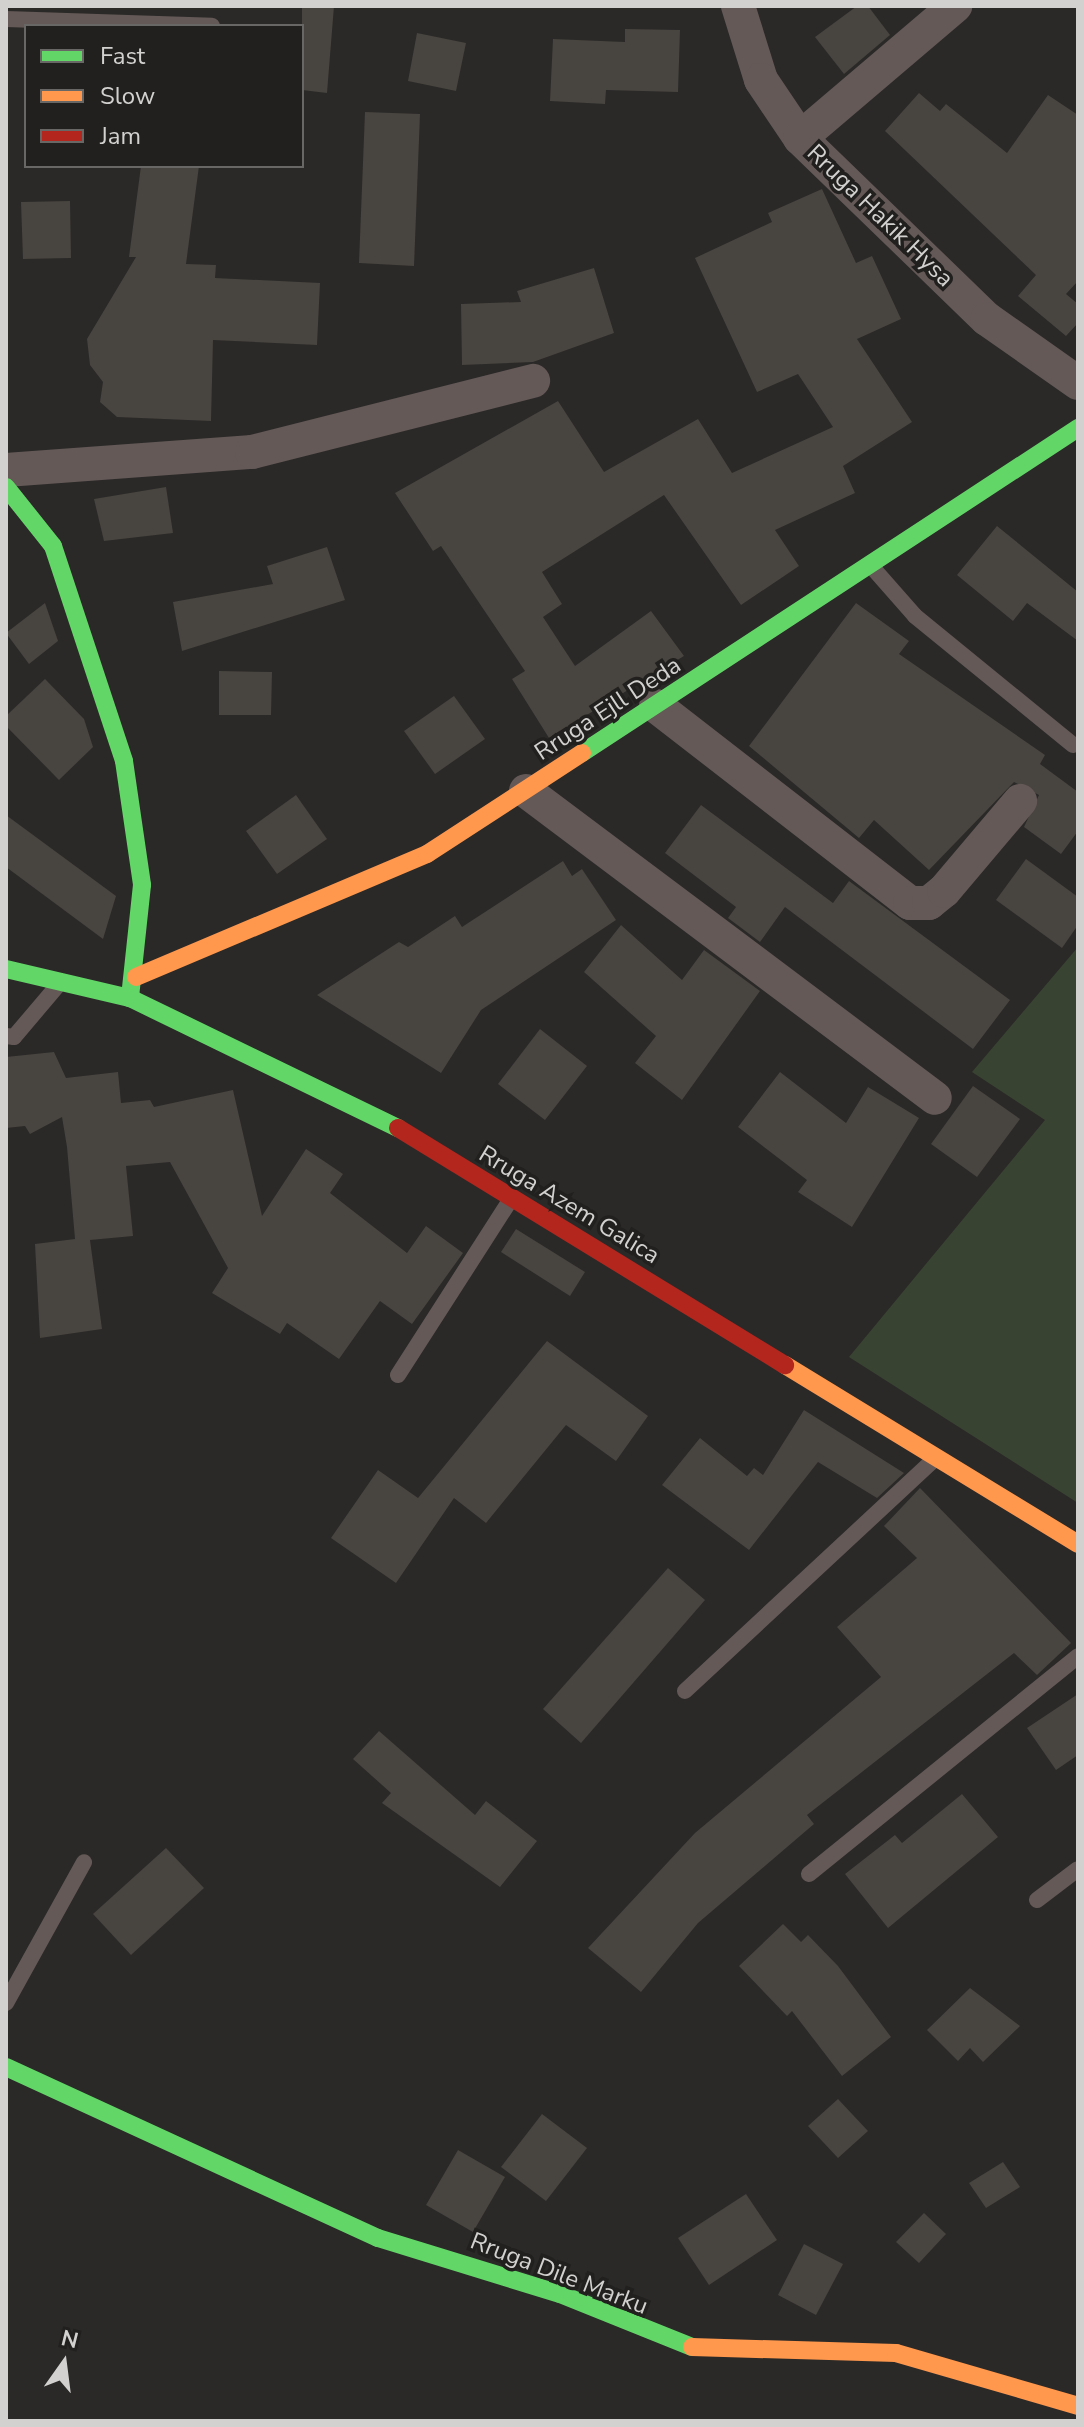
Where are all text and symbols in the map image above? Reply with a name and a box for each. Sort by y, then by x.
legend [24,24,304,168]
text: Fast [100,40,145,72]
text: Slow [100,80,155,112]
text: Jam [100,120,141,152]
street label: Rruga Hakik Hysa [801,139,959,293]
street label: Rruga Ejll Deda [530,651,686,767]
street label: Rruga Azem Galica [474,1140,664,1270]
street label: Rruga Dile Marku [466,2227,652,2321]
north arrow [24,2323,104,2403]
text: N [58,2323,81,2356]

